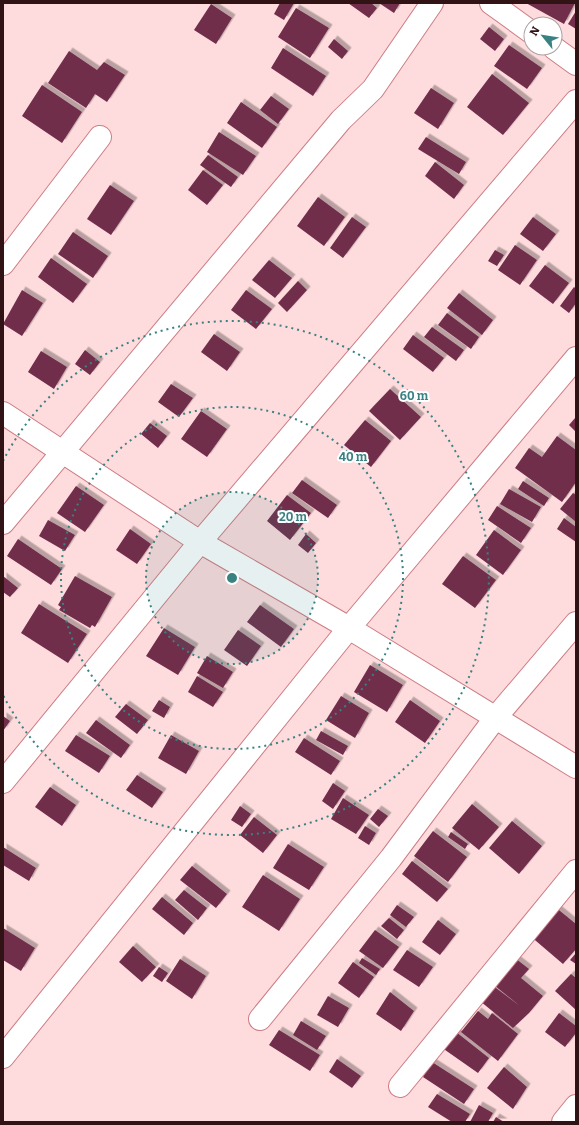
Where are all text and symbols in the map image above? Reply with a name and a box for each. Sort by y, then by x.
north arrow [523,16,563,56]
text: N [527,24,543,38]
text: 60 m [400,389,429,403]
text: 40 m [339,450,368,464]
text: 20 m [279,510,308,524]
centre of rings [225,571,239,585]

